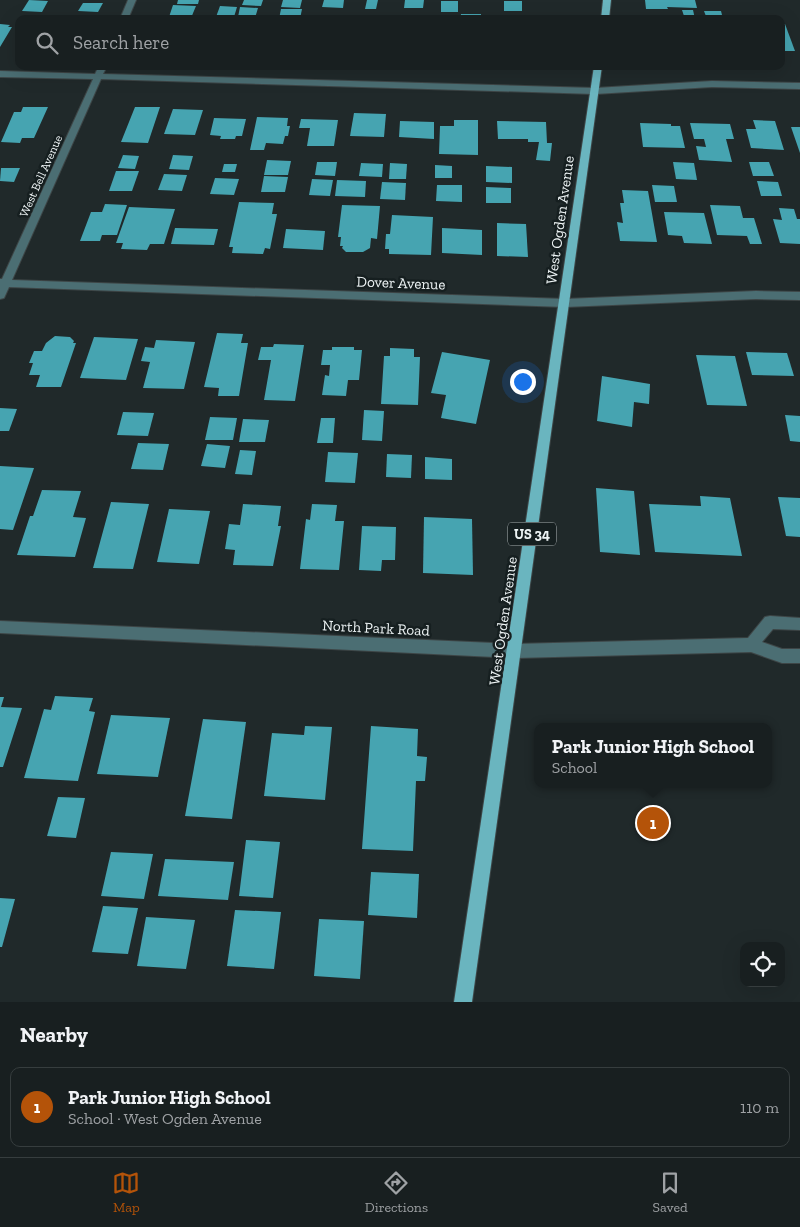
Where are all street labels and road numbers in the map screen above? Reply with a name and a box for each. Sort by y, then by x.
street label: West Bell Avenue [17,132,66,219]
street label: West Ogden Avenue [542,155,578,285]
street label: Dover Avenue [356,272,446,294]
road number: US 34 [508,522,556,546]
street label: West Ogden Avenue [485,556,521,686]
street label: North Park Road [322,616,431,640]

